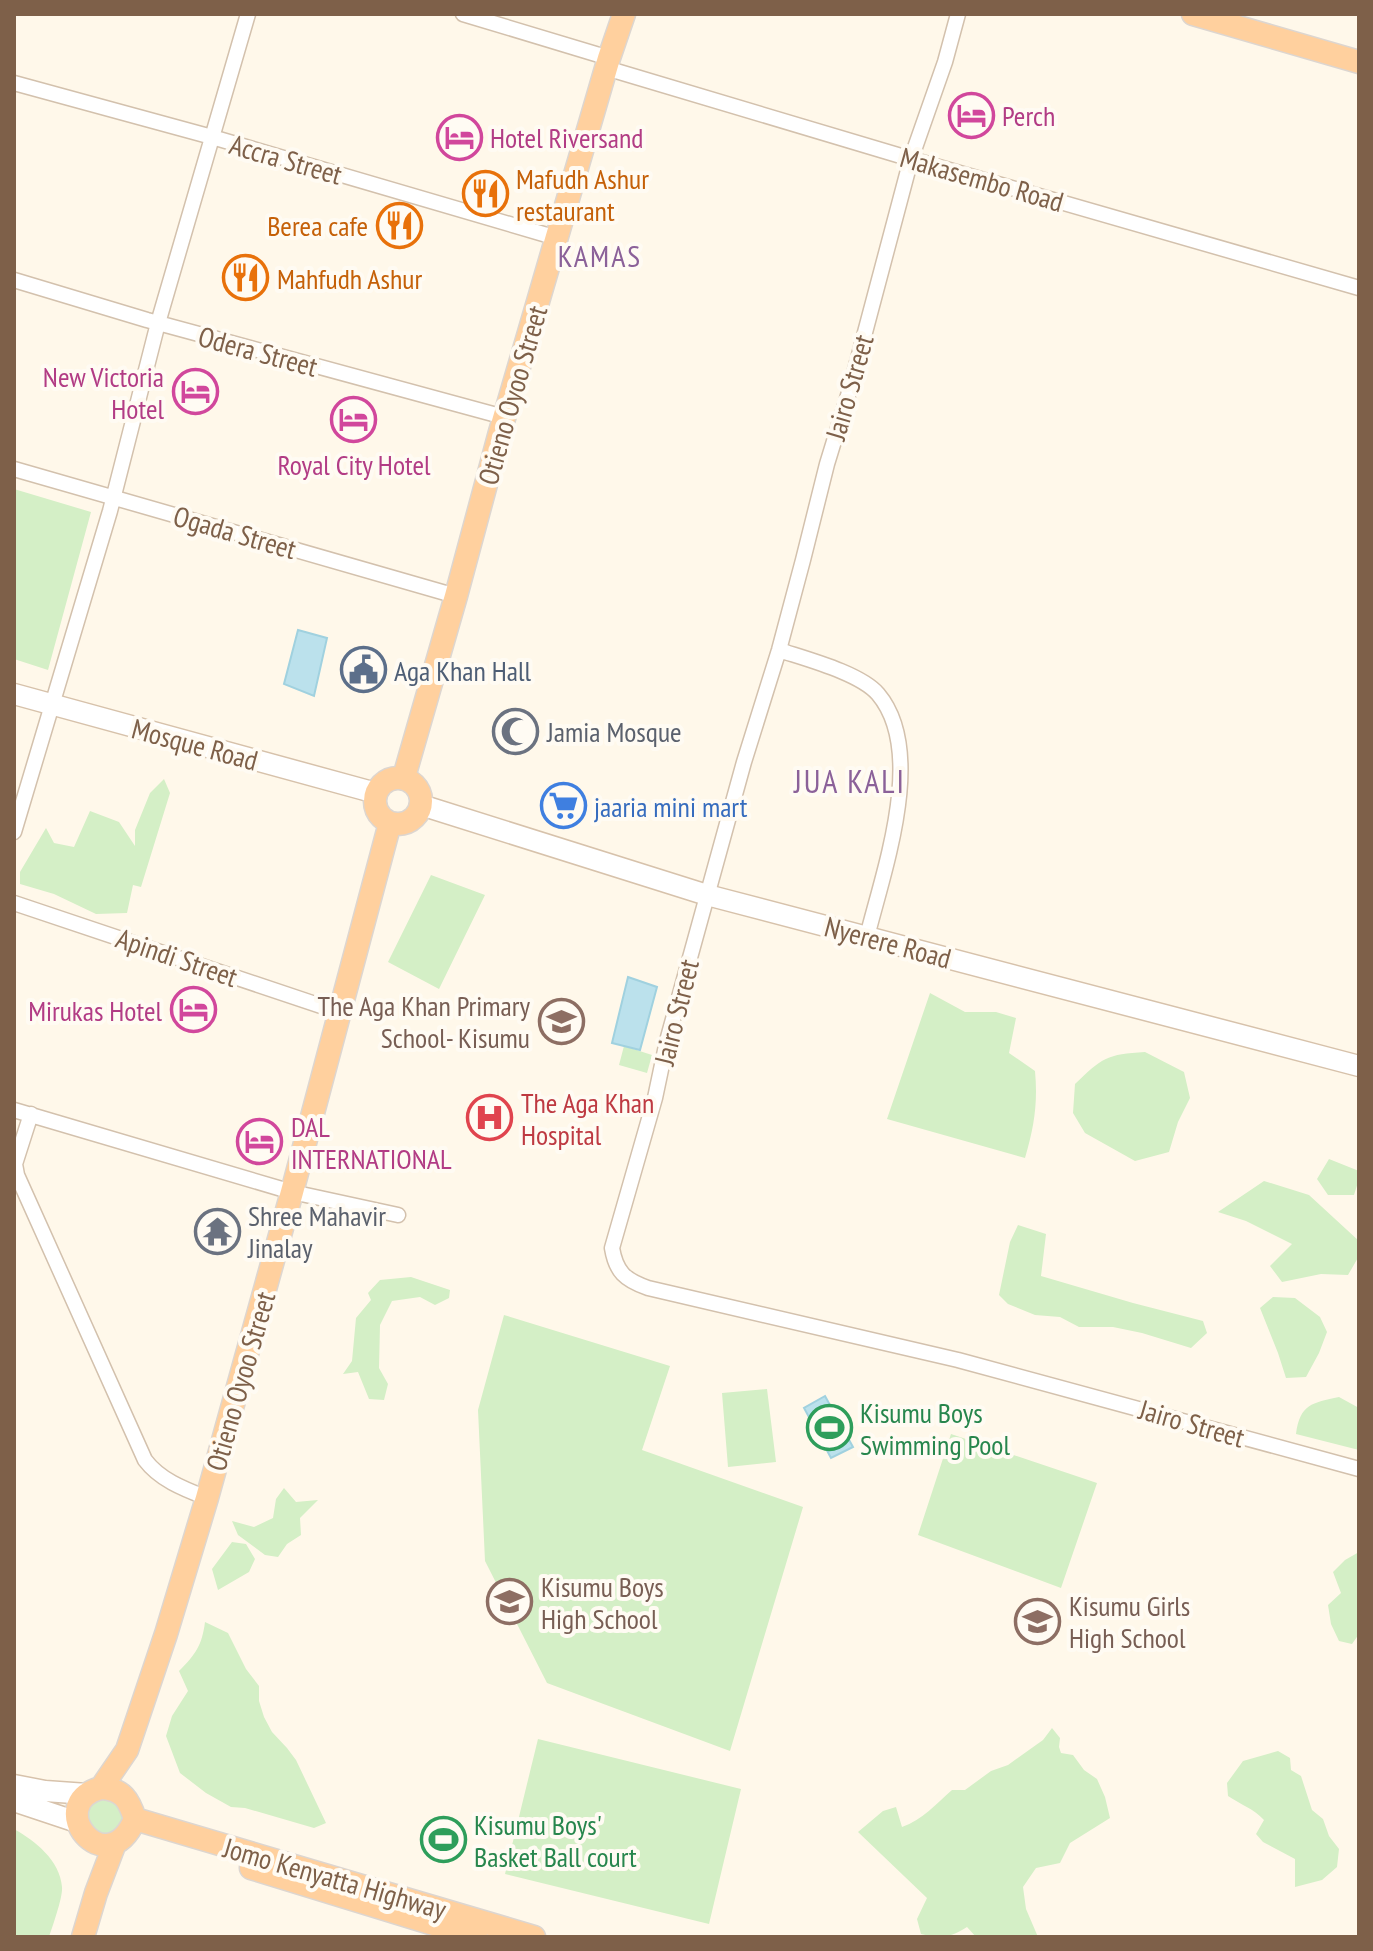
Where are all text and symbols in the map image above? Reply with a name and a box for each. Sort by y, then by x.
hotel icon: Perch [947,91,995,139]
place label: Perch [1002,97,1055,134]
hotel icon: Hotel Riversand [435,113,483,161]
place label: Hotel Riversand [490,119,643,156]
street label: Accra Street [226,125,347,193]
street label: Makasembo Road [896,138,1068,220]
place label: Mafudh Ashur restaurant [516,160,649,229]
restaurant icon: Mafudh Ashur restaurant [461,170,509,218]
restaurant icon: Berea cafe [375,201,423,249]
place label: Berea cafe [267,207,368,244]
district label: KAMAS [558,236,642,275]
restaurant icon: Mahfudh Ashur [222,254,270,302]
place label: Mahfudh Ashur [277,260,423,297]
street label: Otieno Oyoo Street [469,301,555,489]
street label: Odera Street [194,317,322,385]
street label: Jairo Street [816,330,882,445]
place label: New Victoria Hotel [43,358,164,427]
hotel icon: New Victoria Hotel [171,368,219,416]
hotel icon: Royal City Hotel [330,396,378,444]
place label: Royal City Hotel [277,446,431,483]
street label: Ogada Street [169,497,301,567]
public building icon: Aga Khan Hall [339,646,387,694]
place label: Aga Khan Hall [394,652,531,689]
mosque icon: Jamia Mosque [492,707,540,755]
street label: Mosque Road [128,709,262,779]
place label: Jamia Mosque [546,713,682,750]
district label: JUA KALI [793,760,906,802]
supermarket icon: jaaria mini mart [539,782,587,830]
place label: jaaria mini mart [594,788,748,825]
street label: Nyerere Road [821,907,955,977]
street label: Apindi Street [111,919,243,995]
street label: Jairo Street [645,955,707,1070]
hotel icon: Mirukas Hotel [169,986,217,1034]
place label: The Aga Khan Primary School- Kisumu [317,987,530,1056]
place label: Mirukas Hotel [28,992,162,1029]
school or university icon: The Aga Khan Primary School- Kisumu [537,997,585,1045]
place label: The Aga Khan Hospital [521,1084,654,1153]
hospital icon: The Aga Khan Hospital [466,1094,514,1142]
place label: DAL INTERNATIONAL [291,1108,452,1177]
hotel icon: DAL INTERNATIONAL [236,1118,284,1166]
place label: Shree Mahavir Jinalay [247,1197,386,1266]
temple icon: Shree Mahavir Jinalay [193,1207,241,1255]
street label: Otieno Oyoo Street [197,1287,283,1475]
street label: Jairo Street [1134,1390,1249,1456]
place label: Kisumu Boys Swimming Pool [860,1394,1010,1463]
sports icon: Kisumu Boys Swimming Pool [805,1404,853,1452]
place label: Kisumu Boys High School [541,1568,664,1637]
school or university icon: Kisumu Boys High School [486,1578,534,1626]
place label: Kisumu Girls High School [1069,1587,1190,1656]
school or university icon: Kisumu Girls High School [1014,1597,1062,1645]
place label: Kisumu Boys' Basket Ball court [474,1806,637,1875]
sports icon: Kisumu Boys' Basket Ball court [419,1816,467,1864]
street label: Jomo Kenyatta Highway [219,1828,451,1928]

